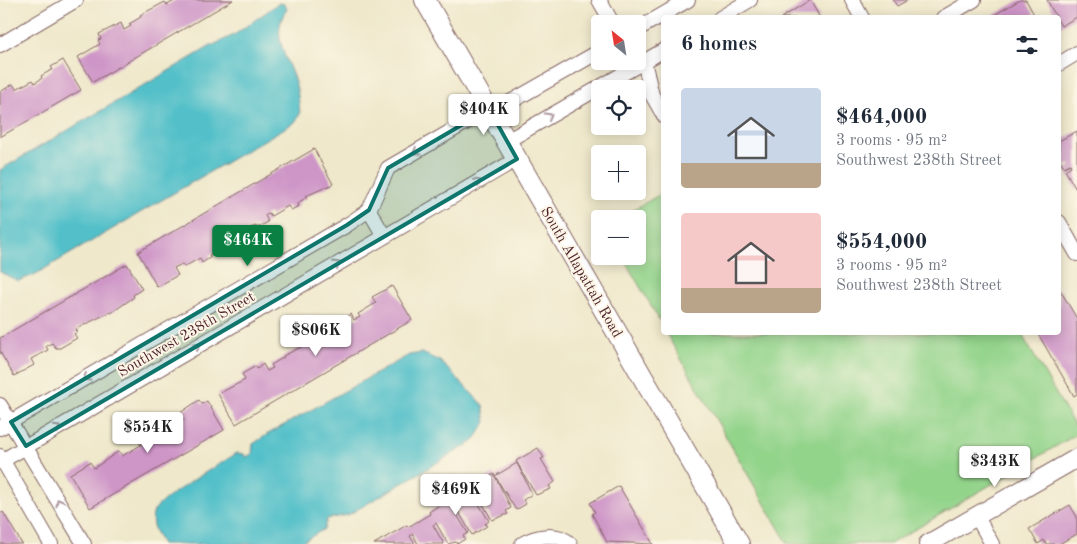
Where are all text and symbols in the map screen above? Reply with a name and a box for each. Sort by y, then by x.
north arrow [591,15,646,70]
map controls [591,15,646,265]
icon: filters [1013,31,1041,59]
text: 6 homes [681,34,757,55]
button: locate [591,80,646,135]
pin: $404K [449,94,519,136]
text: $404K [459,102,509,118]
text: $464,000 [836,107,927,128]
icon: home [721,108,781,168]
one-way arrow [543,112,552,122]
text: 3 rooms · 95 m² [836,133,947,149]
one-way arrow [413,145,422,155]
button: + [591,145,646,200]
text: Southwest 238th Street [836,153,1002,169]
one-way arrow [472,178,481,188]
street label: South Allapattah Road [537,205,624,341]
button: − [591,210,646,265]
pin: $464K [213,224,283,267]
text: $554,000 [836,232,927,253]
text: $464K [223,233,273,249]
icon: home [721,233,781,293]
text: 3 rooms · 95 m² [836,258,947,274]
one-way arrow [332,260,341,270]
text: Southwest 238th Street [836,278,1002,294]
street label: Southwest 238th Street [116,290,258,381]
pin: $806K [281,314,351,357]
text: $806K [291,323,341,339]
one-way arrow [192,342,201,352]
one-way arrow [82,372,91,382]
pin: $554K [113,412,183,454]
text: $554K [123,420,173,436]
one-way arrow [52,424,61,434]
pin: $343K [960,446,1030,488]
text: $343K [970,454,1020,470]
pin: $469K [421,474,491,516]
text: $469K [431,482,481,498]
one-way arrow [56,498,66,507]

